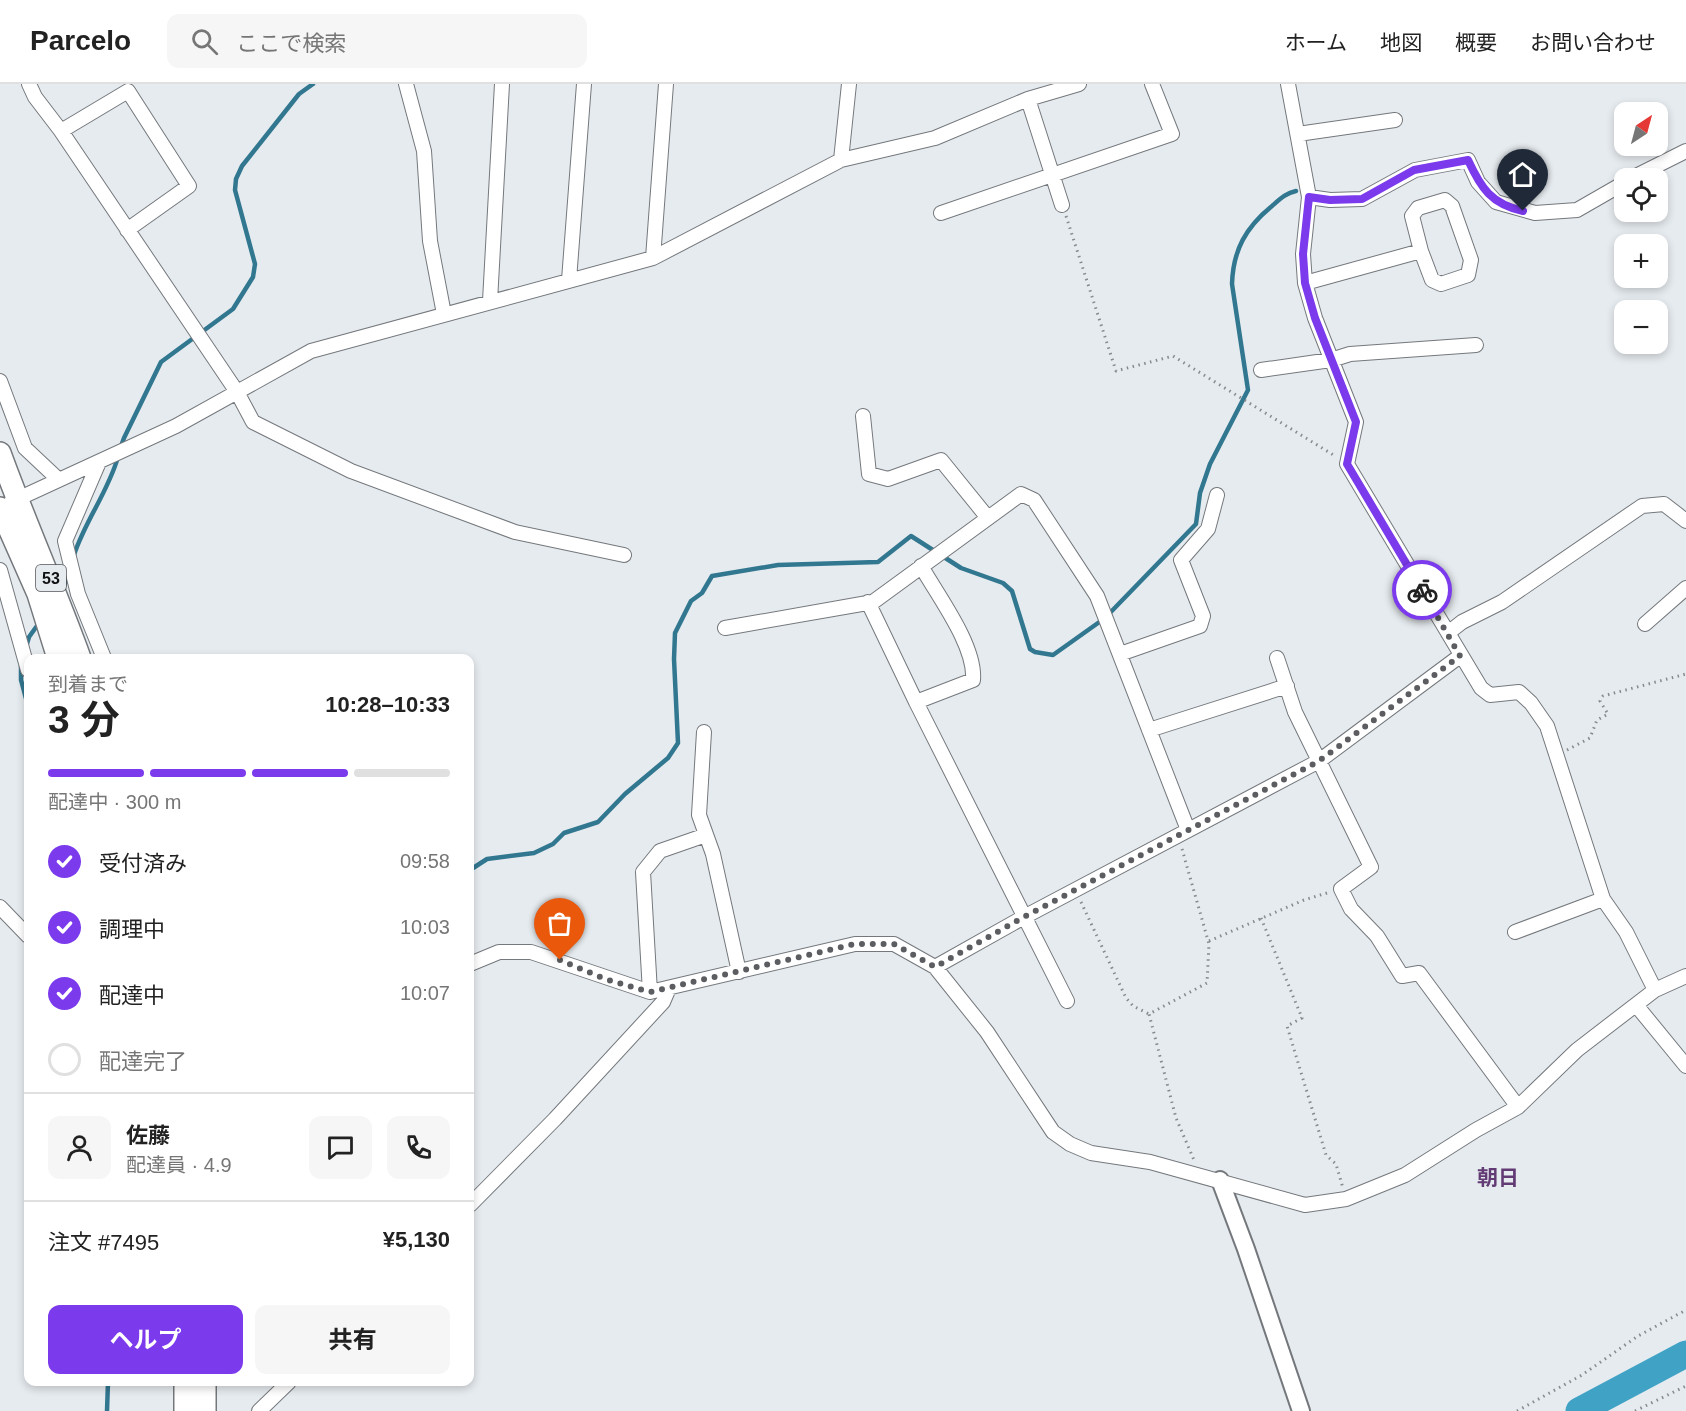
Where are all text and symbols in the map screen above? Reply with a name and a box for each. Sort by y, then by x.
search box [167,14,587,68]
text: Parcelo [30,25,131,56]
icon: search [188,25,221,58]
text: ここで検索 [236,31,346,56]
text: ホーム [1285,31,1347,54]
text: 地図 [1380,31,1422,54]
text: 概要 [1455,31,1497,54]
text: お問い合わせ [1530,31,1656,54]
north arrow [1614,102,1668,156]
map controls [1614,102,1668,354]
pin [1497,149,1548,211]
icon: home [1506,158,1539,191]
button: locate [1614,168,1668,222]
button: + [1614,234,1668,288]
button: − [1614,300,1668,354]
courier [1392,560,1452,620]
road number: 53 [36,565,66,591]
icon: bike [1406,574,1439,607]
text: 到着まで [48,673,128,695]
text: 10:28–10:33 [325,692,450,717]
text: 3 分 [48,698,120,741]
text: 配達中 · 300 m [48,791,181,813]
icon: check [48,845,81,878]
text: 09:58 [400,850,450,872]
text: 受付済み [99,851,187,876]
pin [534,898,585,960]
icon: bag [543,907,576,940]
icon: check [48,911,81,944]
text: 10:03 [400,916,450,938]
text: 調理中 [99,917,165,942]
icon: check [48,977,81,1010]
text: 10:07 [400,982,450,1004]
text: 配達中 [99,983,165,1008]
text: 配達完了 [99,1049,187,1074]
button: person [48,1116,111,1179]
button: chat [309,1116,372,1179]
button: phone [387,1116,450,1179]
text: 佐藤 [126,1123,170,1148]
text: 配達員 · 4.9 [126,1154,232,1176]
district label: 朝日 [1477,1166,1519,1189]
text: ¥5,130 [383,1227,450,1252]
text: 注文 #7495 [48,1230,159,1255]
button: ヘルプ [48,1305,243,1374]
button: 共有 [255,1305,450,1374]

